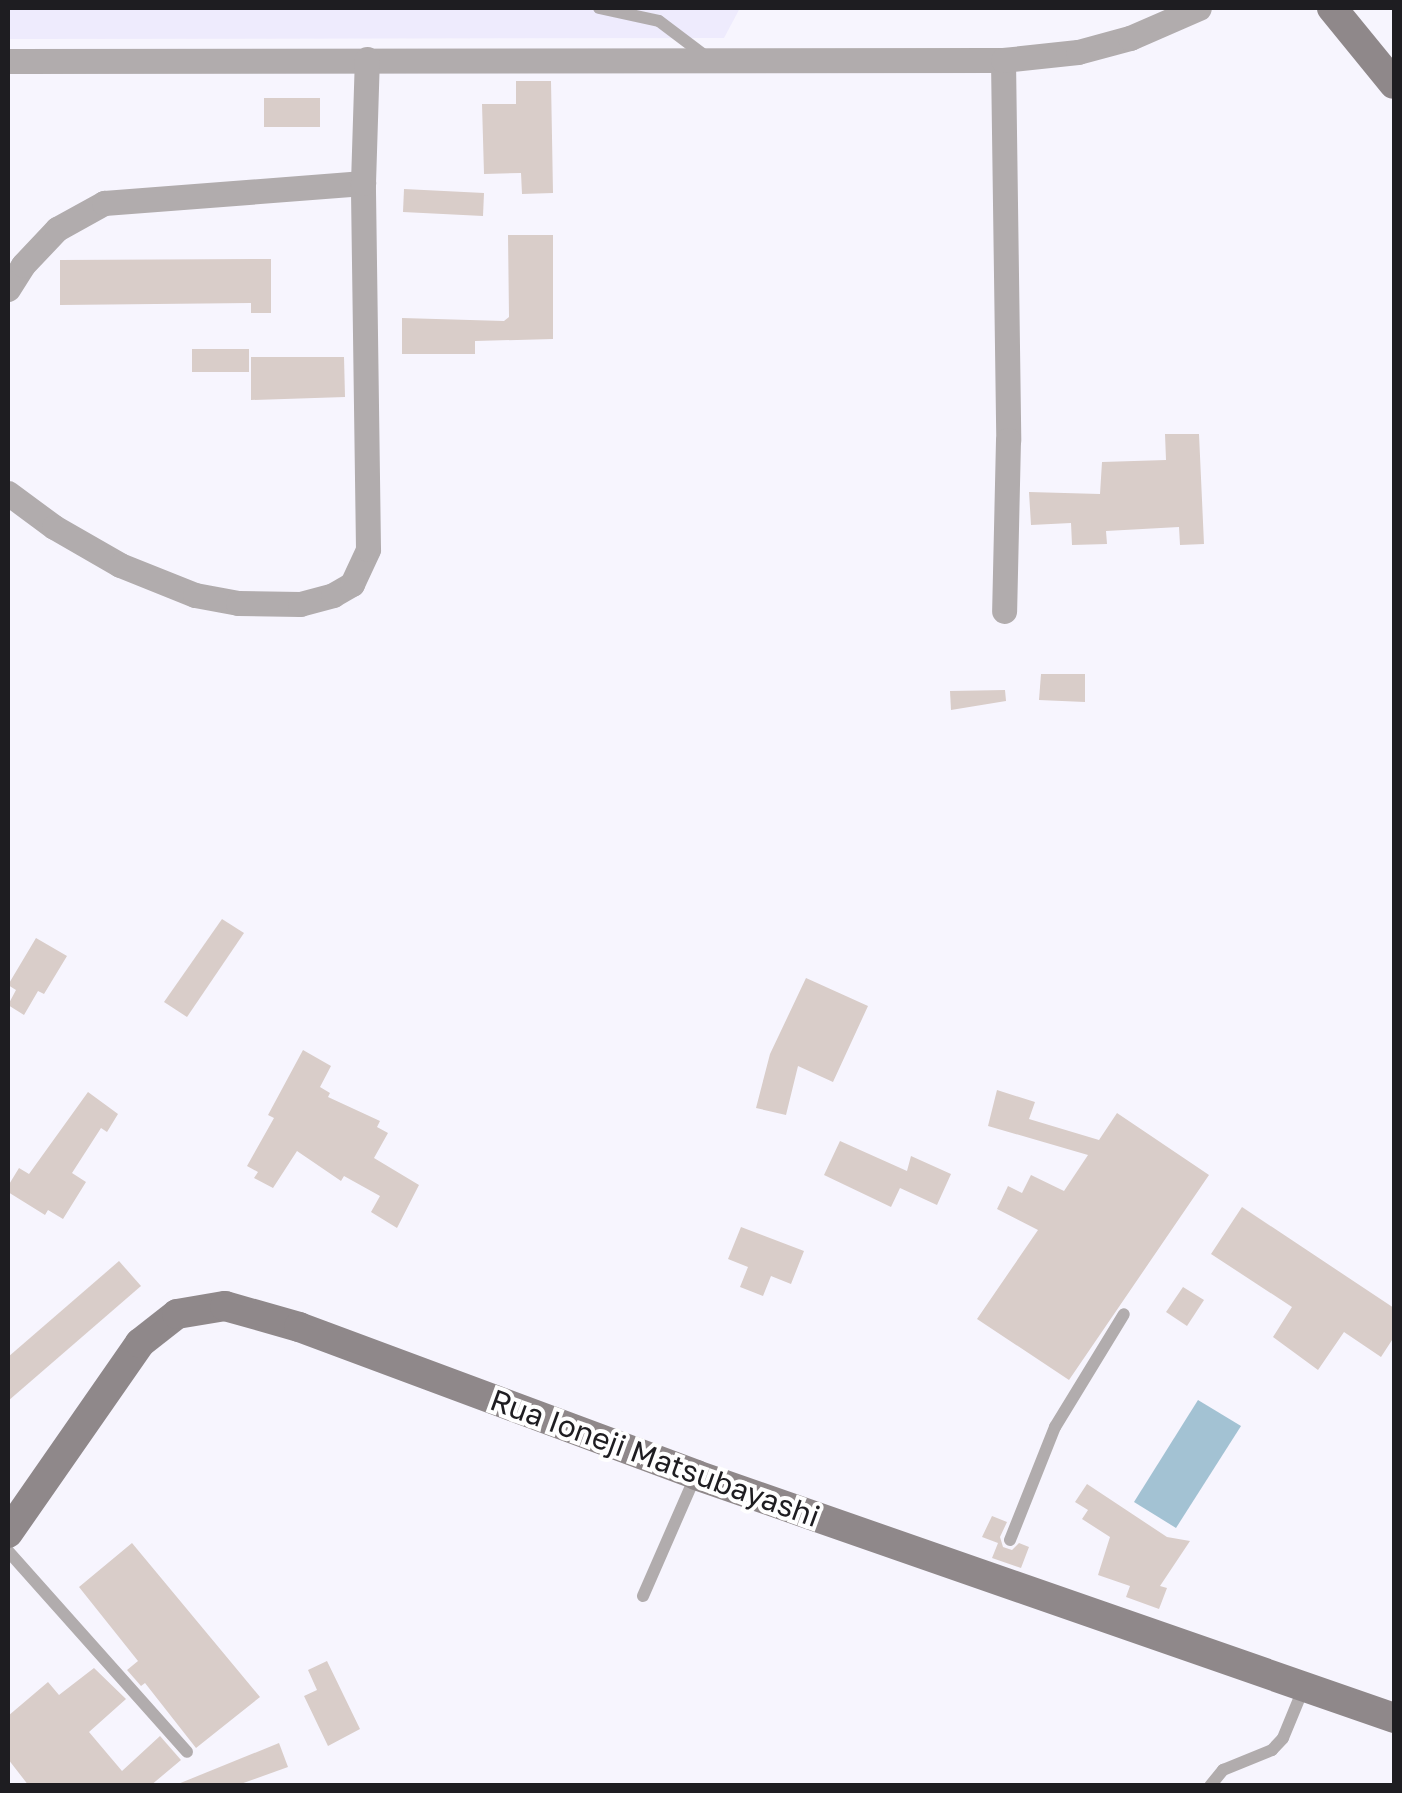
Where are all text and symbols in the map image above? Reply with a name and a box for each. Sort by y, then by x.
street label: Rua Ioneji Matsubayashi [485,1382,825,1534]

